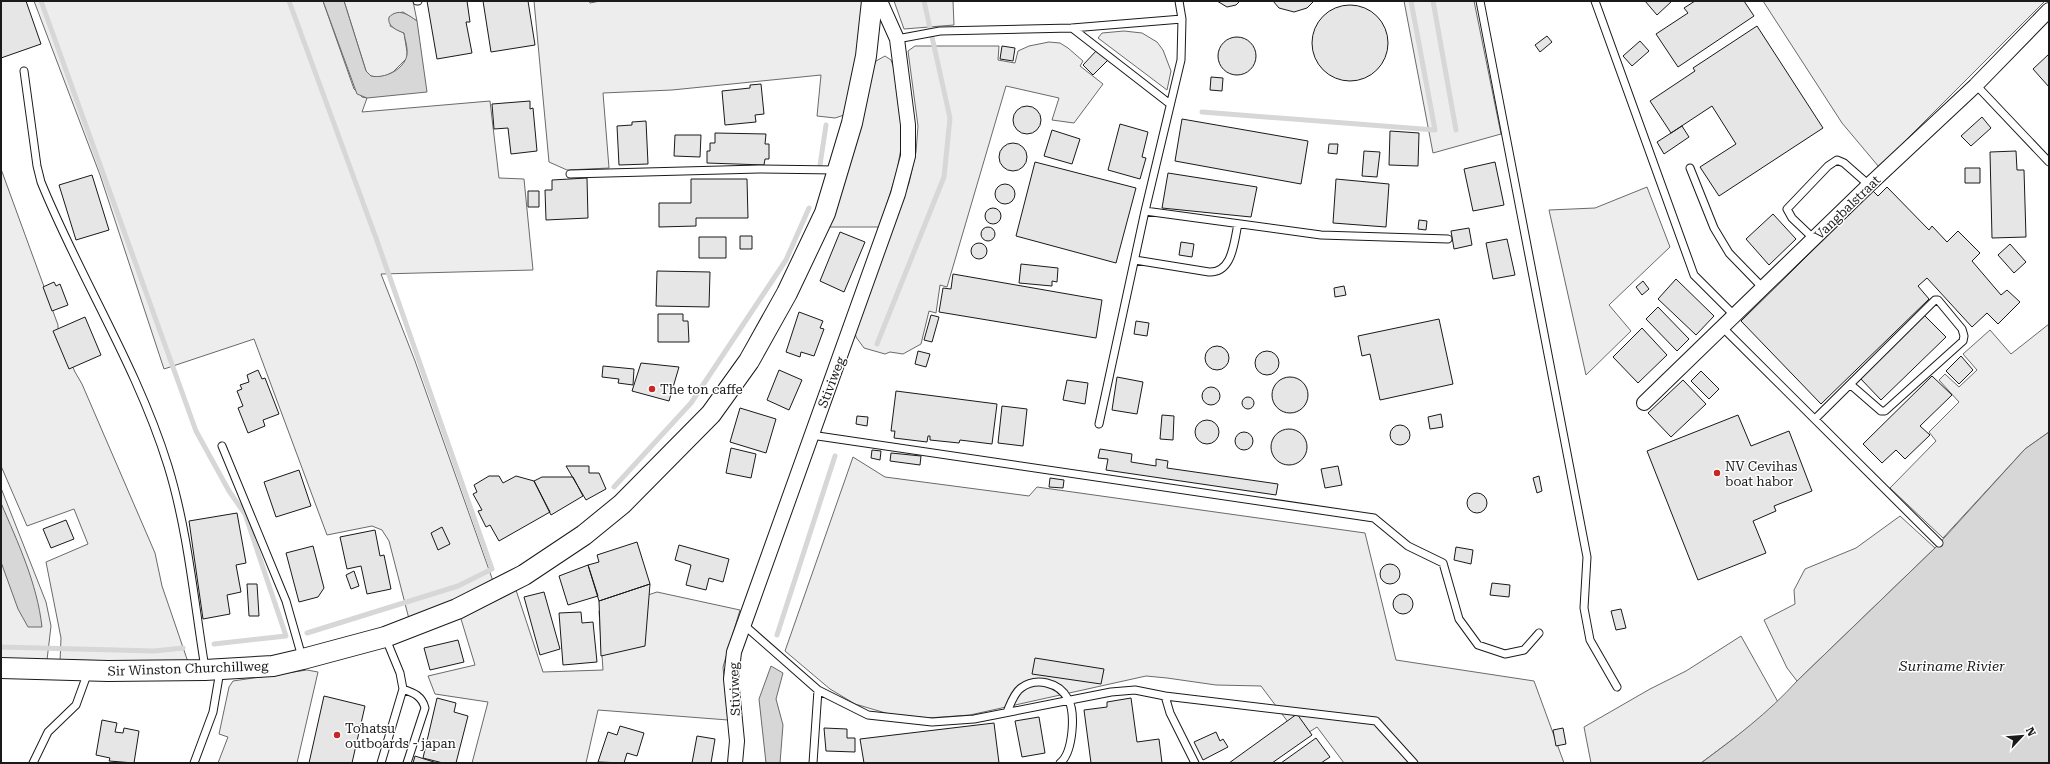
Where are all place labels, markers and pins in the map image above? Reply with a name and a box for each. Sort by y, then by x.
place label: The ton caffe [660,382,743,397]
marker: The ton caffe [647,384,657,394]
place label: NV Cevihas boat habor [1725,459,1797,489]
marker: NV Cevihas boat habor [1712,468,1722,478]
place label: Tohatsu outboards - japan [345,721,457,751]
marker: Tohatsu outboards - japan [332,730,342,740]

